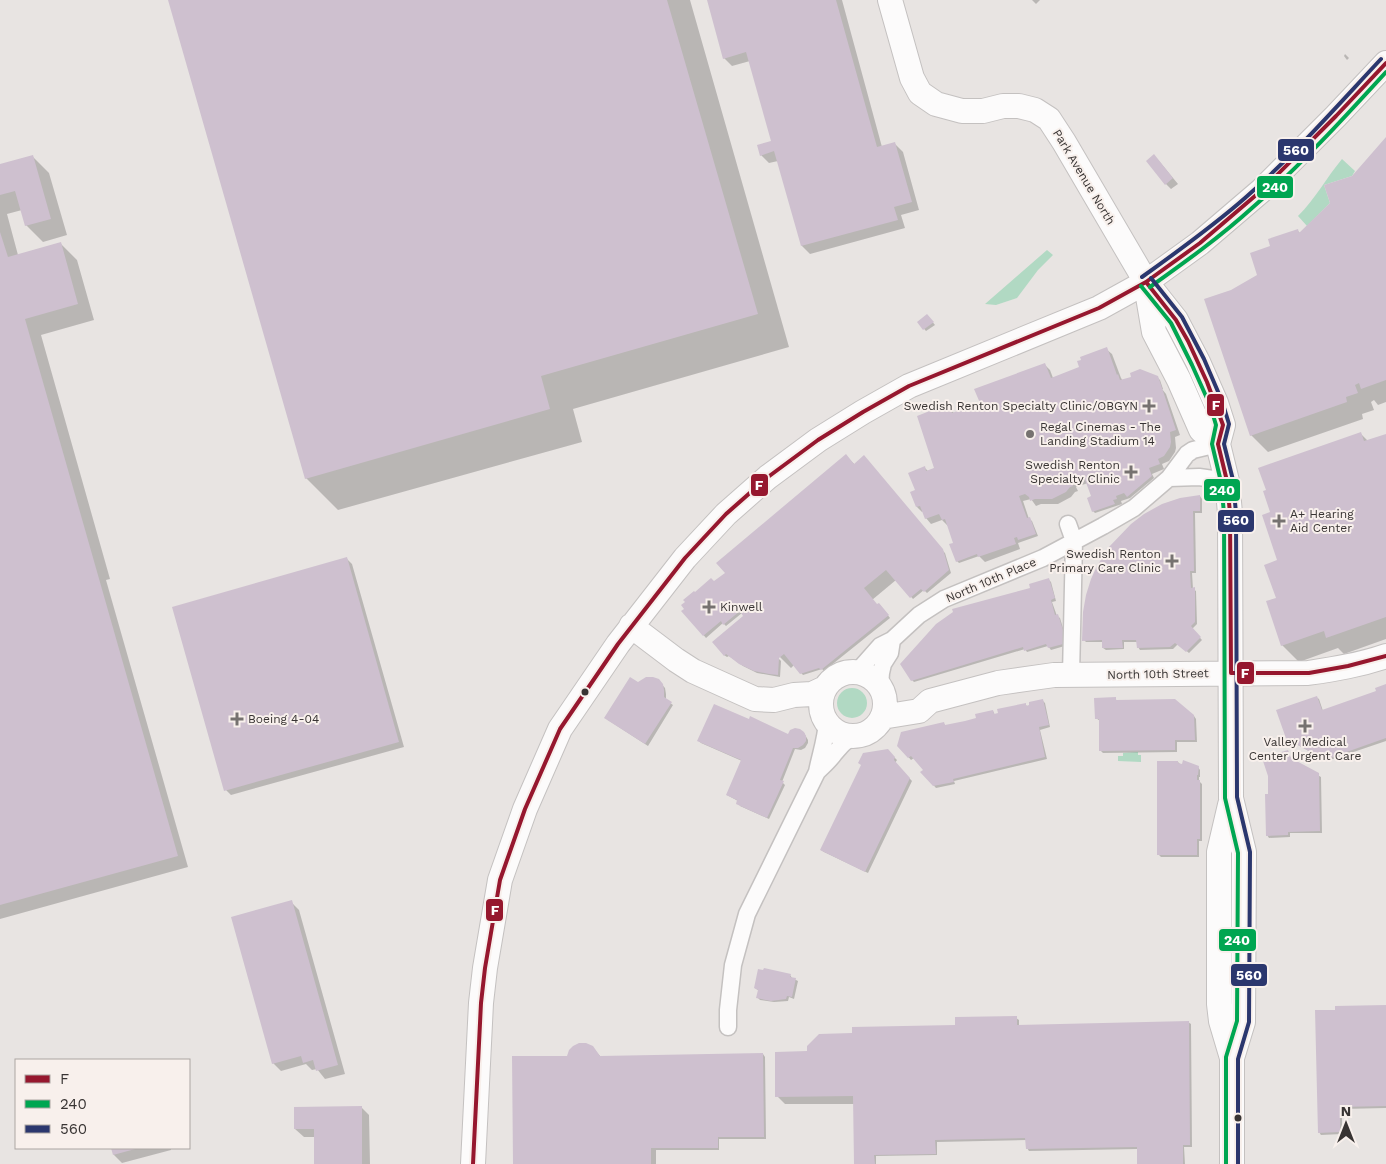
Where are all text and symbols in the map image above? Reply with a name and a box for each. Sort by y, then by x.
street label: Park Avenue North [1050,127,1118,227]
line badge: 560 [1277,138,1315,162]
text: 560 [1283,142,1309,158]
line badge: 240 [1256,175,1294,199]
text: 240 [1262,179,1288,195]
line badge: F [1206,393,1225,417]
text: F [1212,397,1221,413]
place label: Swedish Renton Specialty Clinic/OBGYN [904,399,1138,413]
marker: Swedish Renton Specialty Clinic/OBGYN [1142,399,1156,413]
place label: Regal Cinemas - The Landing Stadium 14 [1040,420,1161,448]
marker: Regal Cinemas - The Landing Stadium 14 [1024,428,1036,440]
place label: Swedish Renton Specialty Clinic [1025,458,1120,486]
marker: Swedish Renton Specialty Clinic [1124,465,1138,479]
line badge: F [750,473,769,497]
text: F [755,477,764,493]
line badge: 240 [1203,478,1241,502]
text: 240 [1209,482,1235,498]
place label: A+ Hearing Aid Center [1290,507,1354,535]
line badge: 560 [1217,509,1255,533]
text: 560 [1223,512,1249,528]
marker: A+ Hearing Aid Center [1272,514,1286,528]
place label: Swedish Renton Primary Care Clinic [1049,547,1161,575]
marker: Swedish Renton Primary Care Clinic [1165,554,1179,568]
street label: North 10th Place [944,555,1038,605]
marker: Kinwell [702,600,716,614]
place label: Kinwell [720,600,763,614]
line badge: F [1236,661,1255,685]
text: F [1241,665,1250,681]
street label: North 10th Street [1107,666,1209,682]
unlabelled marker [580,687,590,697]
marker: Boeing 4-04 [230,712,244,726]
place label: Boeing 4-04 [248,712,319,726]
marker: Valley Medical Center Urgent Care [1298,719,1312,733]
place label: Valley Medical Center Urgent Care [1249,735,1361,763]
line badge: F [485,898,504,922]
text: F [491,902,500,918]
line badge: 240 [1218,928,1257,952]
text: 240 [1224,932,1250,948]
line badge: 560 [1230,963,1268,987]
text: 560 [1236,967,1262,983]
legend [15,1059,190,1149]
text: F [60,1070,69,1088]
text: 240 [60,1095,87,1113]
north arrow [1321,1099,1371,1149]
text: N [1341,1103,1351,1119]
unlabelled marker [1233,1113,1243,1123]
text: 560 [60,1120,87,1138]

